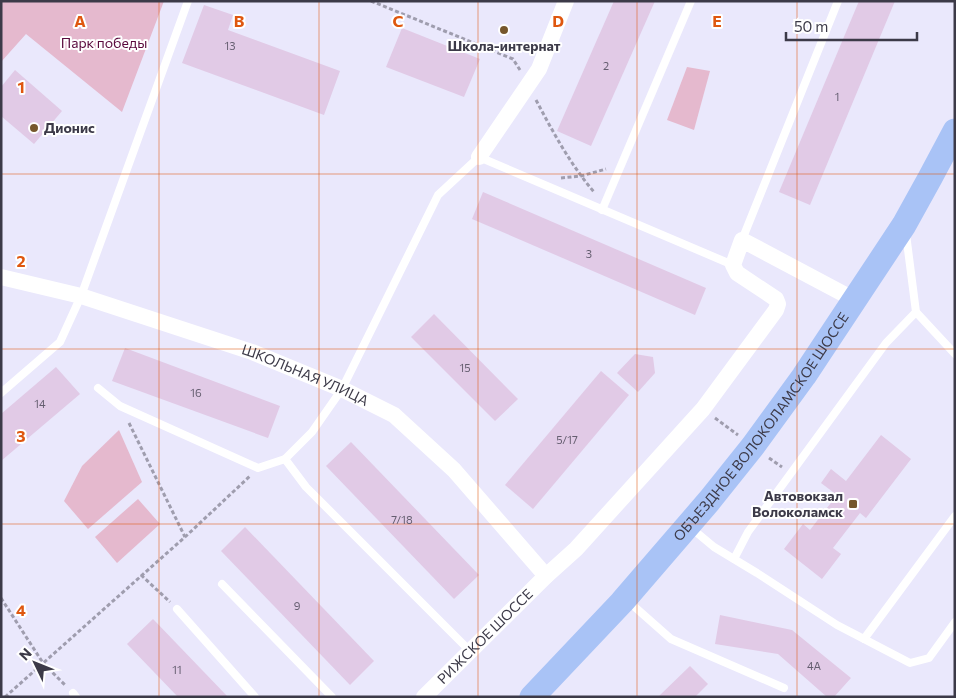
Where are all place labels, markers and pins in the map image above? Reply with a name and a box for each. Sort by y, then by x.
marker: Школа-интернат [498,24,510,36]
place label: Школа-интернат [447,37,561,54]
place label: Дионис [44,119,95,136]
marker: Дионис [28,122,40,134]
place label: Автовокзал Волоколамск [752,487,843,520]
marker: Автовокзал Волоколамск [847,498,859,510]

